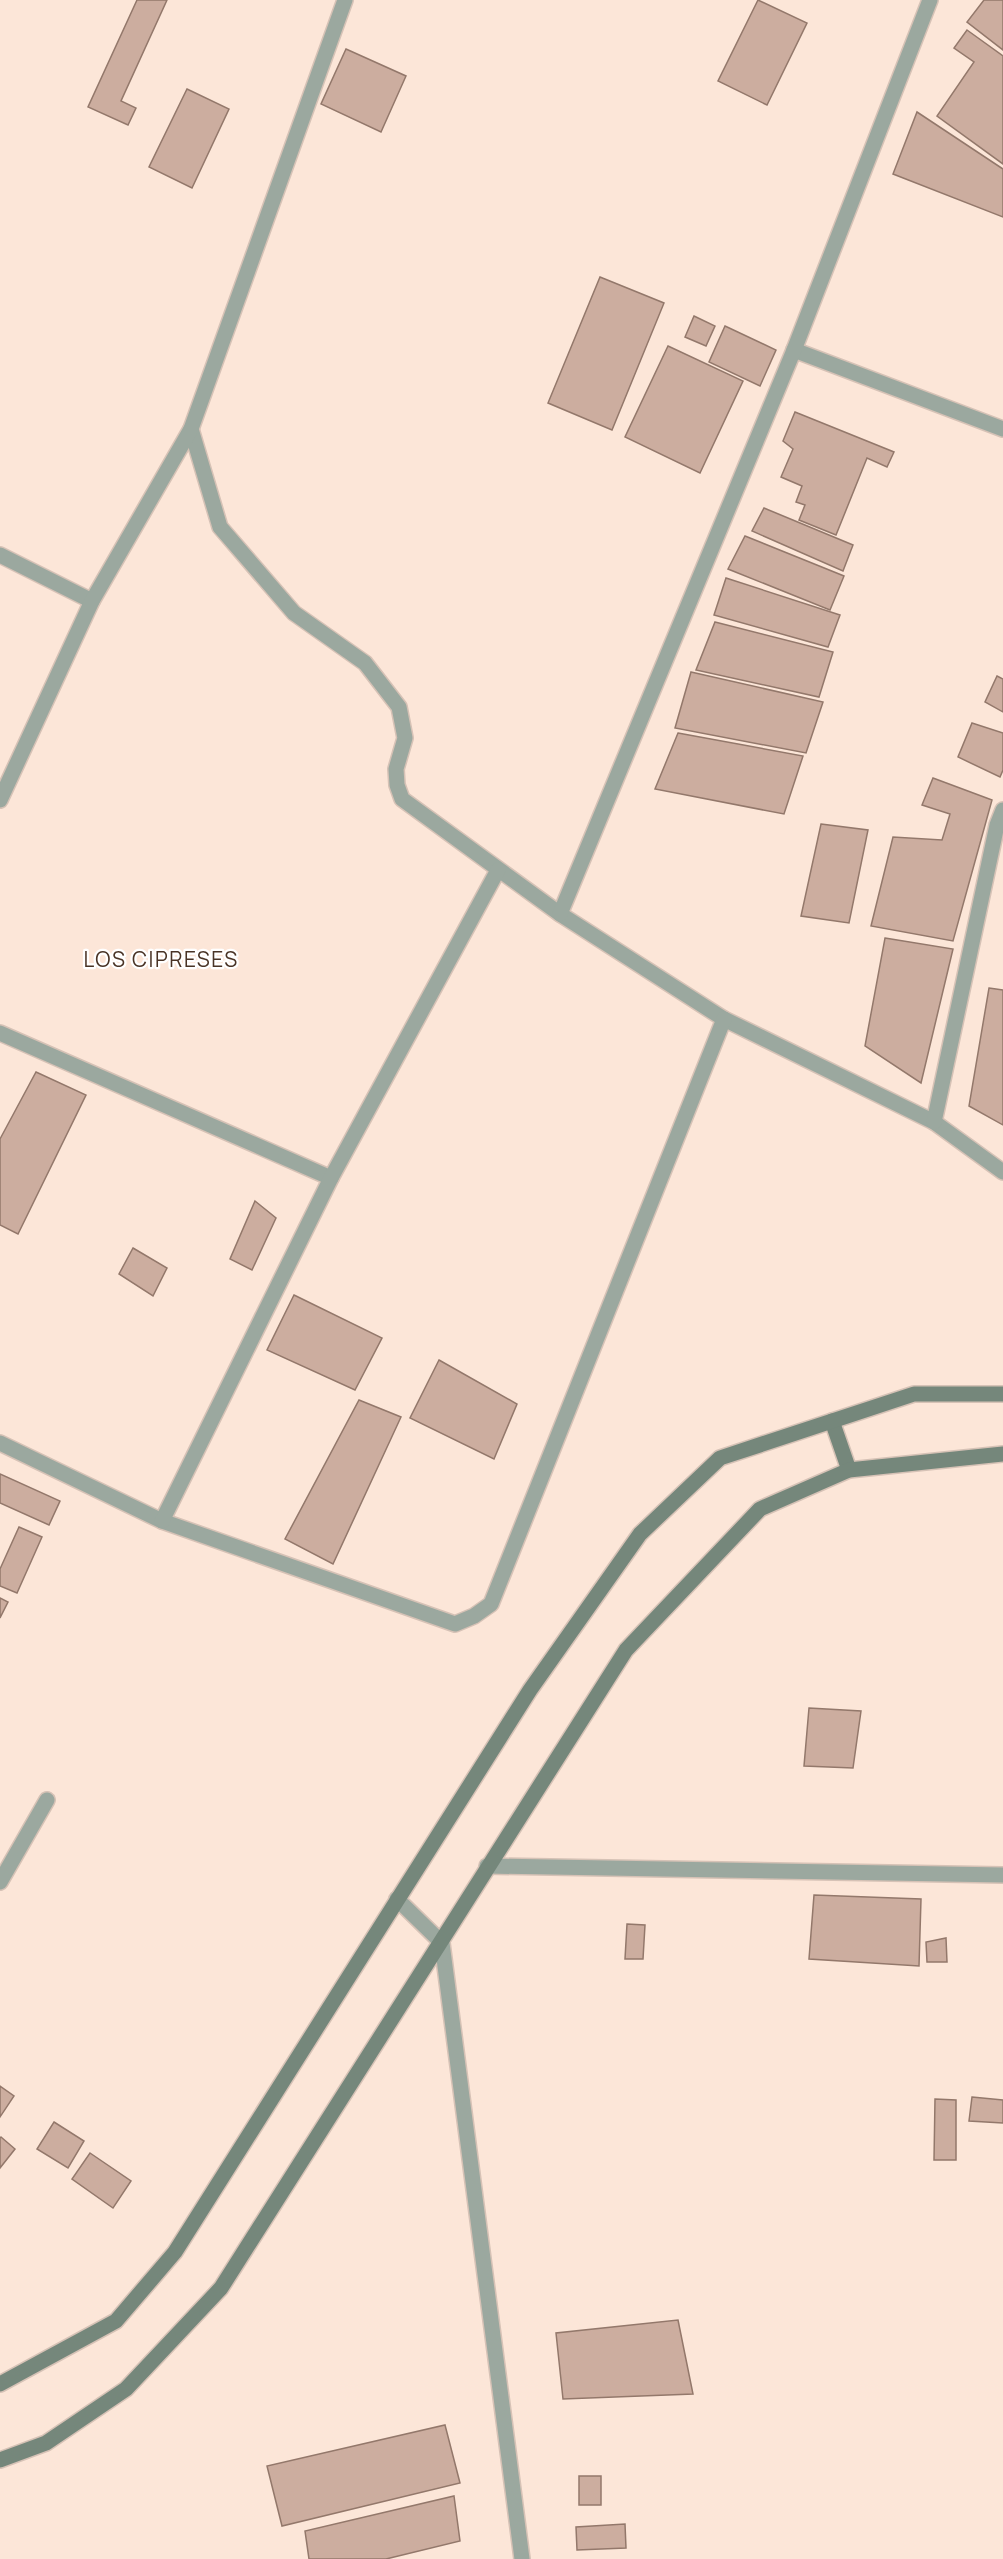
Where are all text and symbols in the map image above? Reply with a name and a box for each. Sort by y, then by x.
district label: LOS CIPRESES [83,945,239,973]

